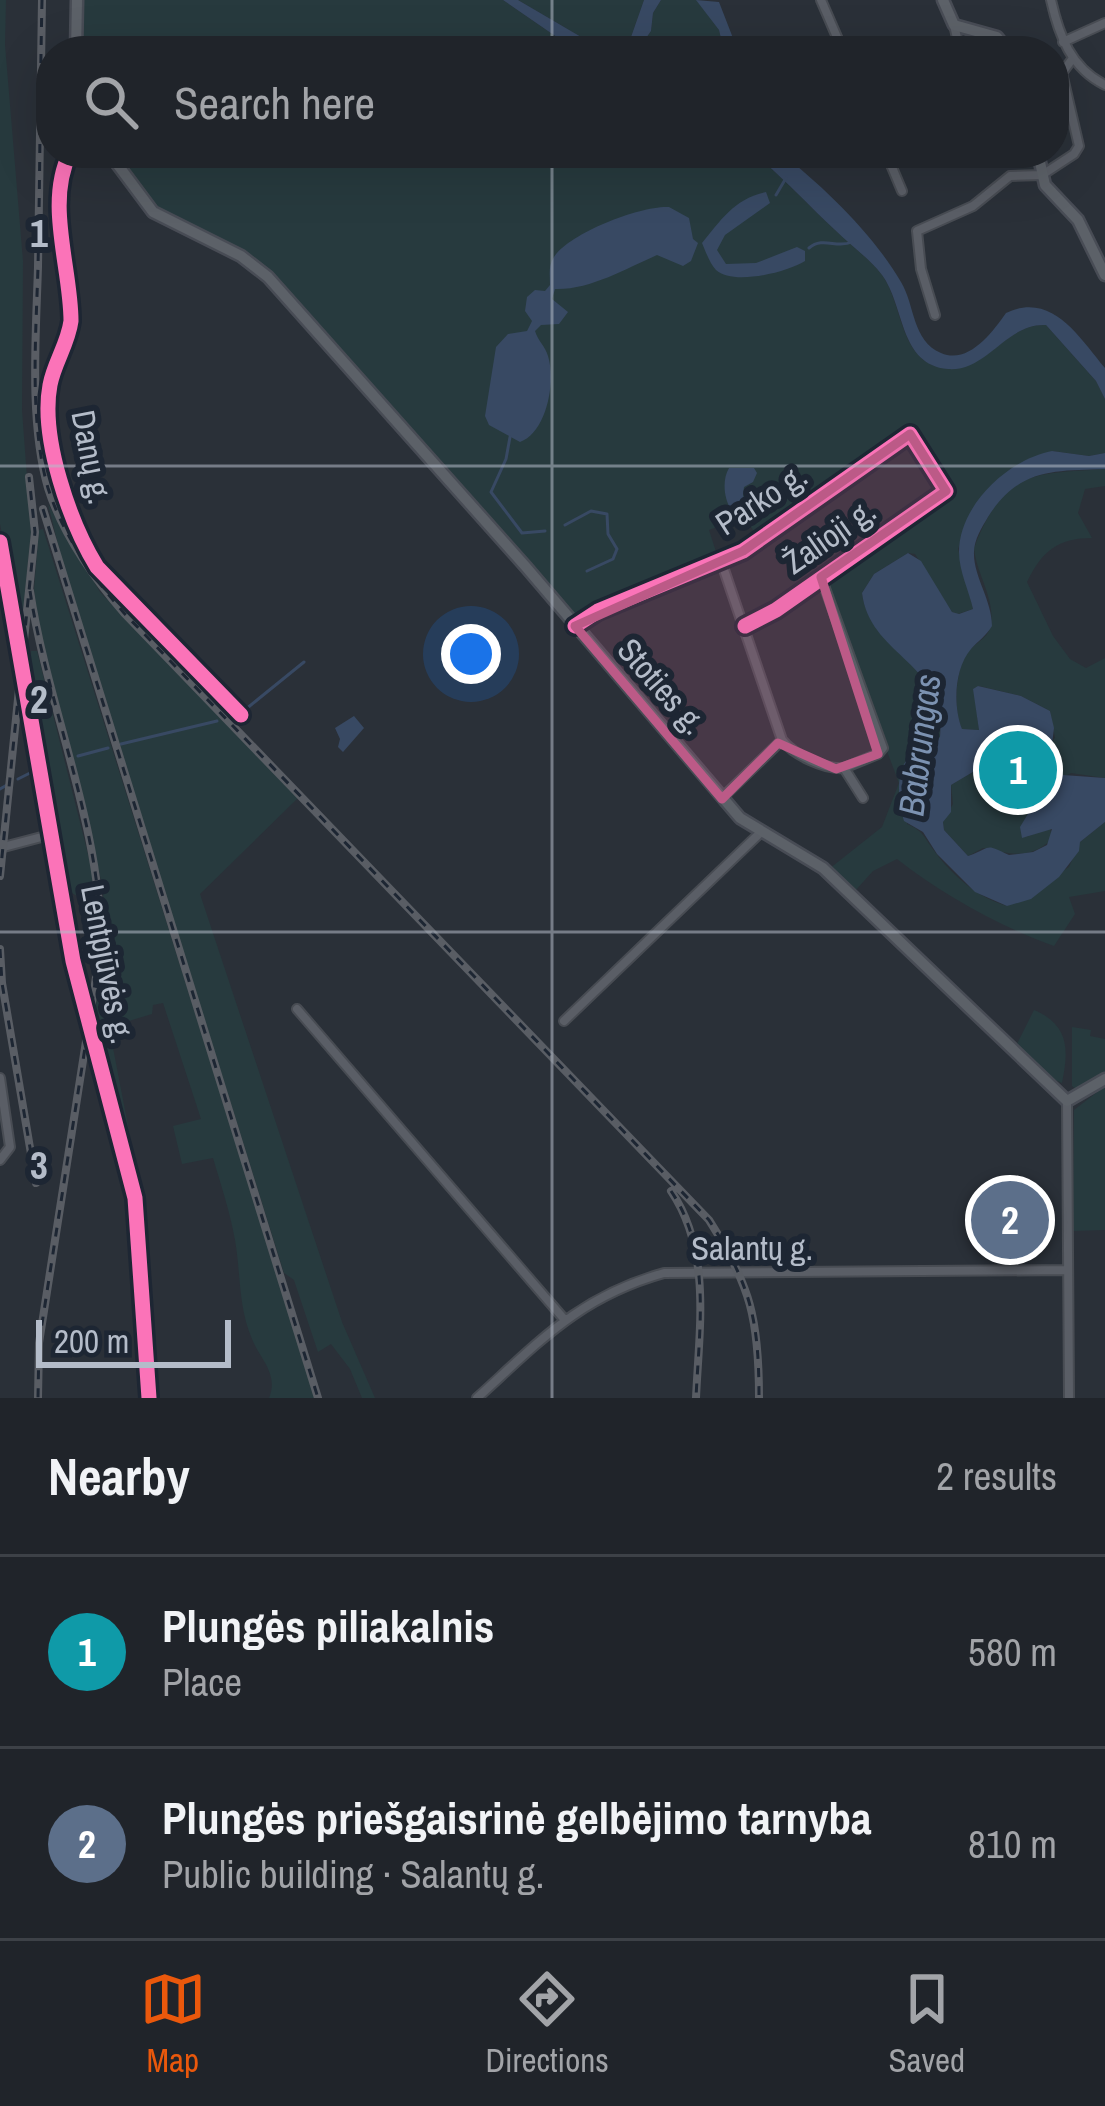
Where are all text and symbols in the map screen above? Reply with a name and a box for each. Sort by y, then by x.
search box [36,36,1069,168]
icon: search [78,69,144,135]
text: Search here [174,72,375,133]
text: 1 [30,207,48,259]
street label: Danų g. [61,406,123,508]
street label: Parko g. [707,453,815,545]
street label: Žalioji g. [774,488,884,584]
your location [441,624,501,684]
street label: Stoties g. [608,628,716,744]
water label: Babrungas [886,671,952,819]
text: 2 [30,673,48,725]
pin: 1 [979,725,1057,815]
street label: Lentpjūvės g. [71,881,145,1047]
text: 3 [30,1139,48,1191]
pin: 2 [971,1175,1049,1265]
street label: Salantų g. [691,1226,813,1270]
scale bar [36,1314,231,1367]
text: 200 m [54,1319,129,1363]
text: Nearby [48,1442,190,1511]
text: 2 results [936,1450,1057,1502]
text: Plungės piliakalnis [162,1595,494,1656]
text: 1 [78,1626,96,1678]
text: 580 m [968,1626,1057,1678]
text: Place [162,1656,242,1708]
text: Plungės priešgaisrinė gelbėjimo tarnyba [162,1787,872,1848]
text: 2 [78,1818,96,1870]
text: 810 m [968,1818,1057,1870]
text: Public building · Salantų g. [162,1848,544,1900]
tab: Map [140,1966,206,2082]
tab: Directions [485,1966,609,2082]
tab: Saved [888,1966,965,2082]

